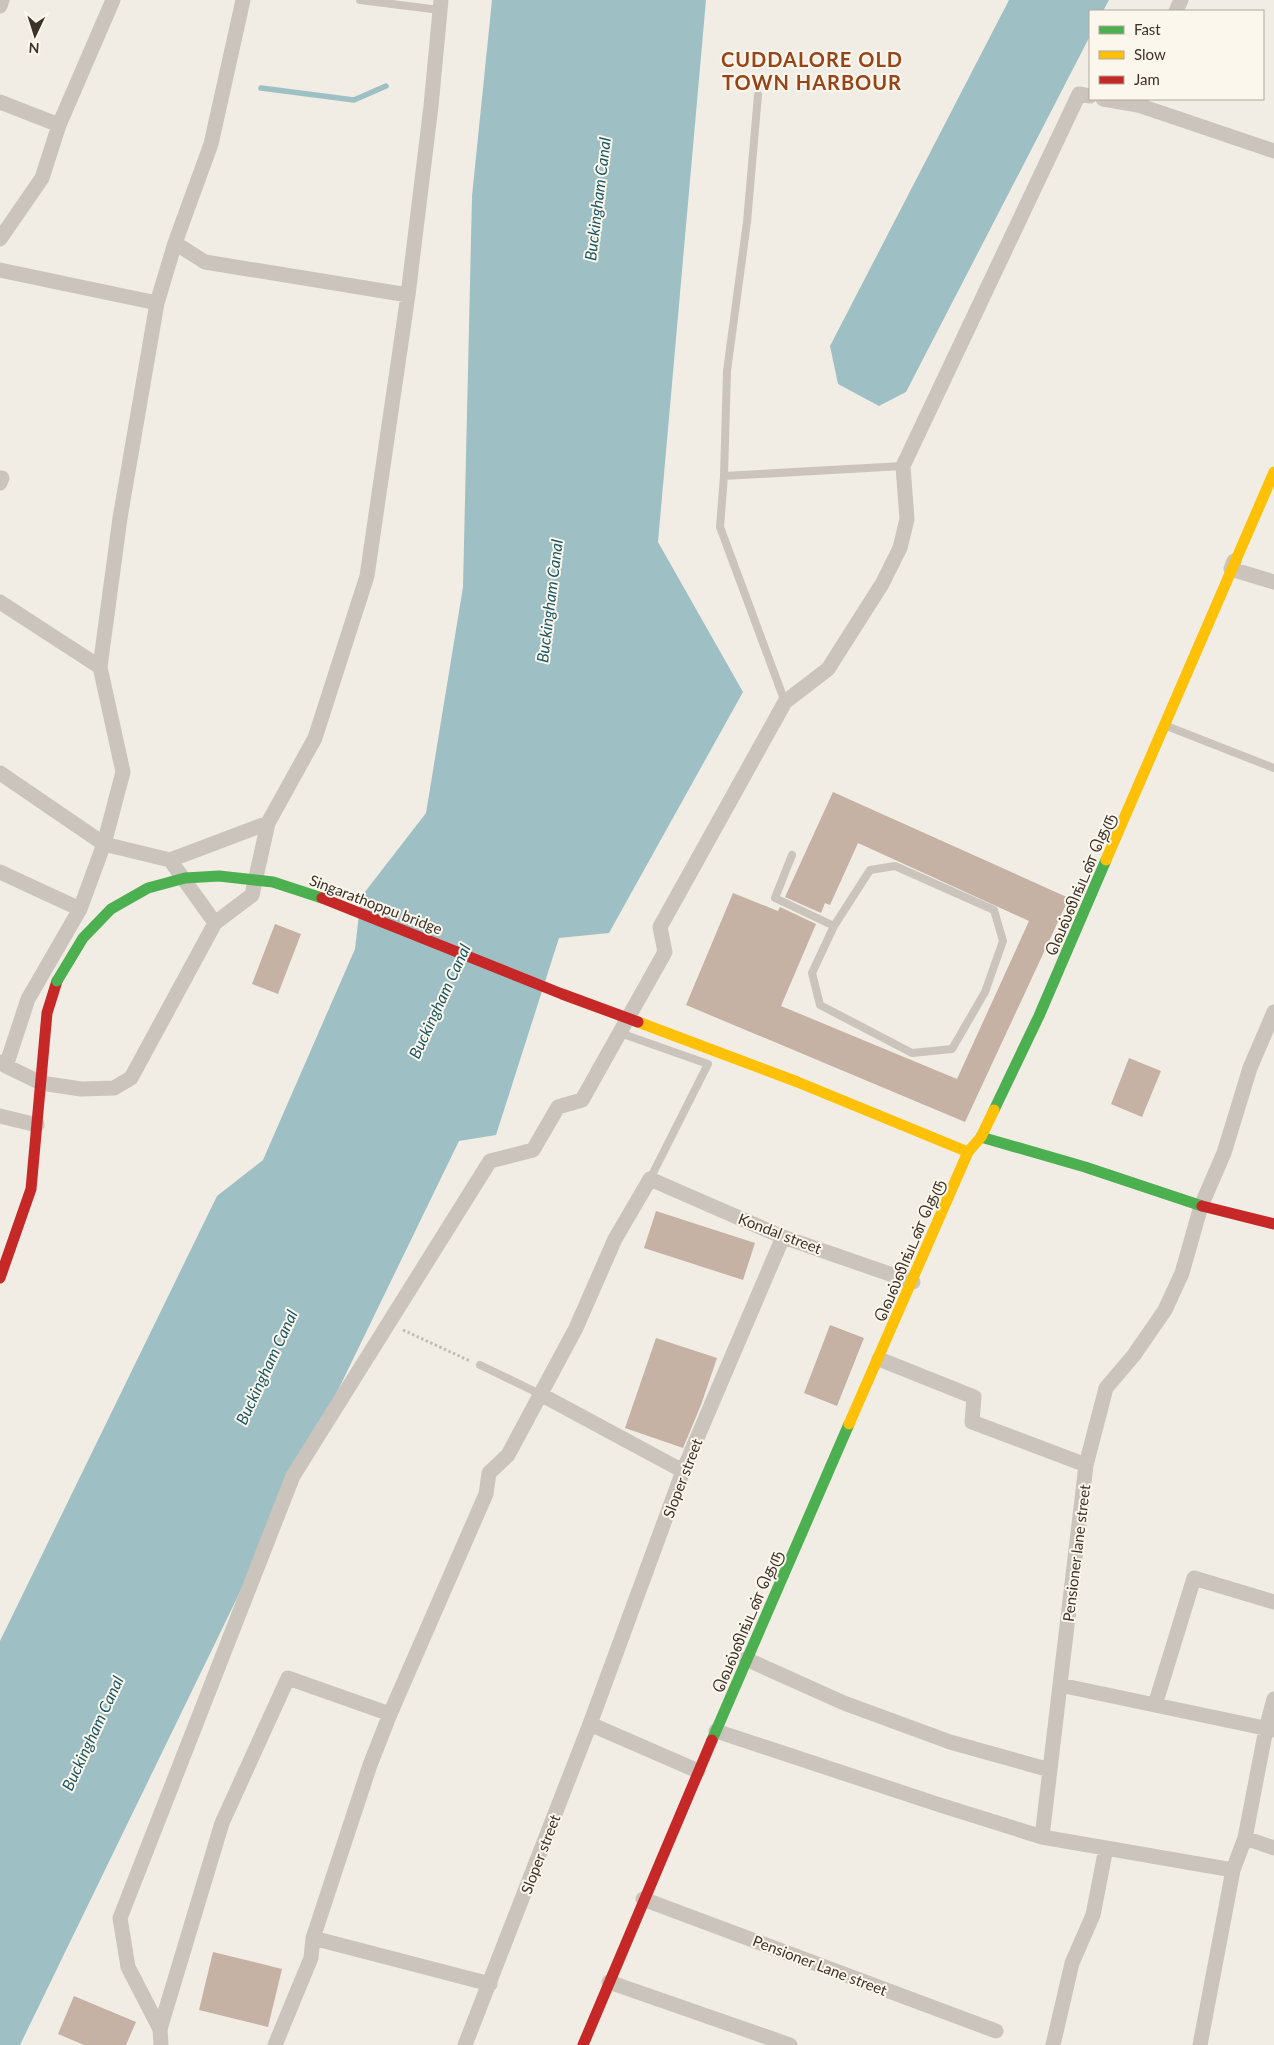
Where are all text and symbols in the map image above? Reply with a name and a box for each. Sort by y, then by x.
north arrow [10,10,60,60]
legend [1089,10,1264,100]
text: Fast [1134,20,1161,38]
text: N [28,40,40,57]
text: Slow [1134,45,1166,63]
district label: CUDDALORE OLD TOWN HARBOUR [721,47,903,94]
text: Jam [1134,70,1160,88]
water label: Buckingham Canal [580,136,614,262]
water label: Buckingham Canal [532,538,566,664]
street label: வெல்லிங்டன் தெரு [1042,810,1121,959]
street label: Singarathoppu bridge [307,870,445,938]
water label: Buckingham Canal [404,940,474,1061]
street label: வெல்லிங்டன் தெரு [871,1176,950,1325]
street label: Kondal street [736,1209,825,1257]
water label: Buckingham Canal [231,1306,301,1427]
street label: Sloper street [659,1435,706,1520]
street label: Pensioner lane street [1059,1483,1093,1623]
street label: வெல்லிங்டன் தெரு [709,1547,788,1696]
water label: Buckingham Canal [57,1672,127,1793]
street label: Sloper street [517,1811,564,1896]
street label: Pensioner Lane street [750,1931,890,1999]

